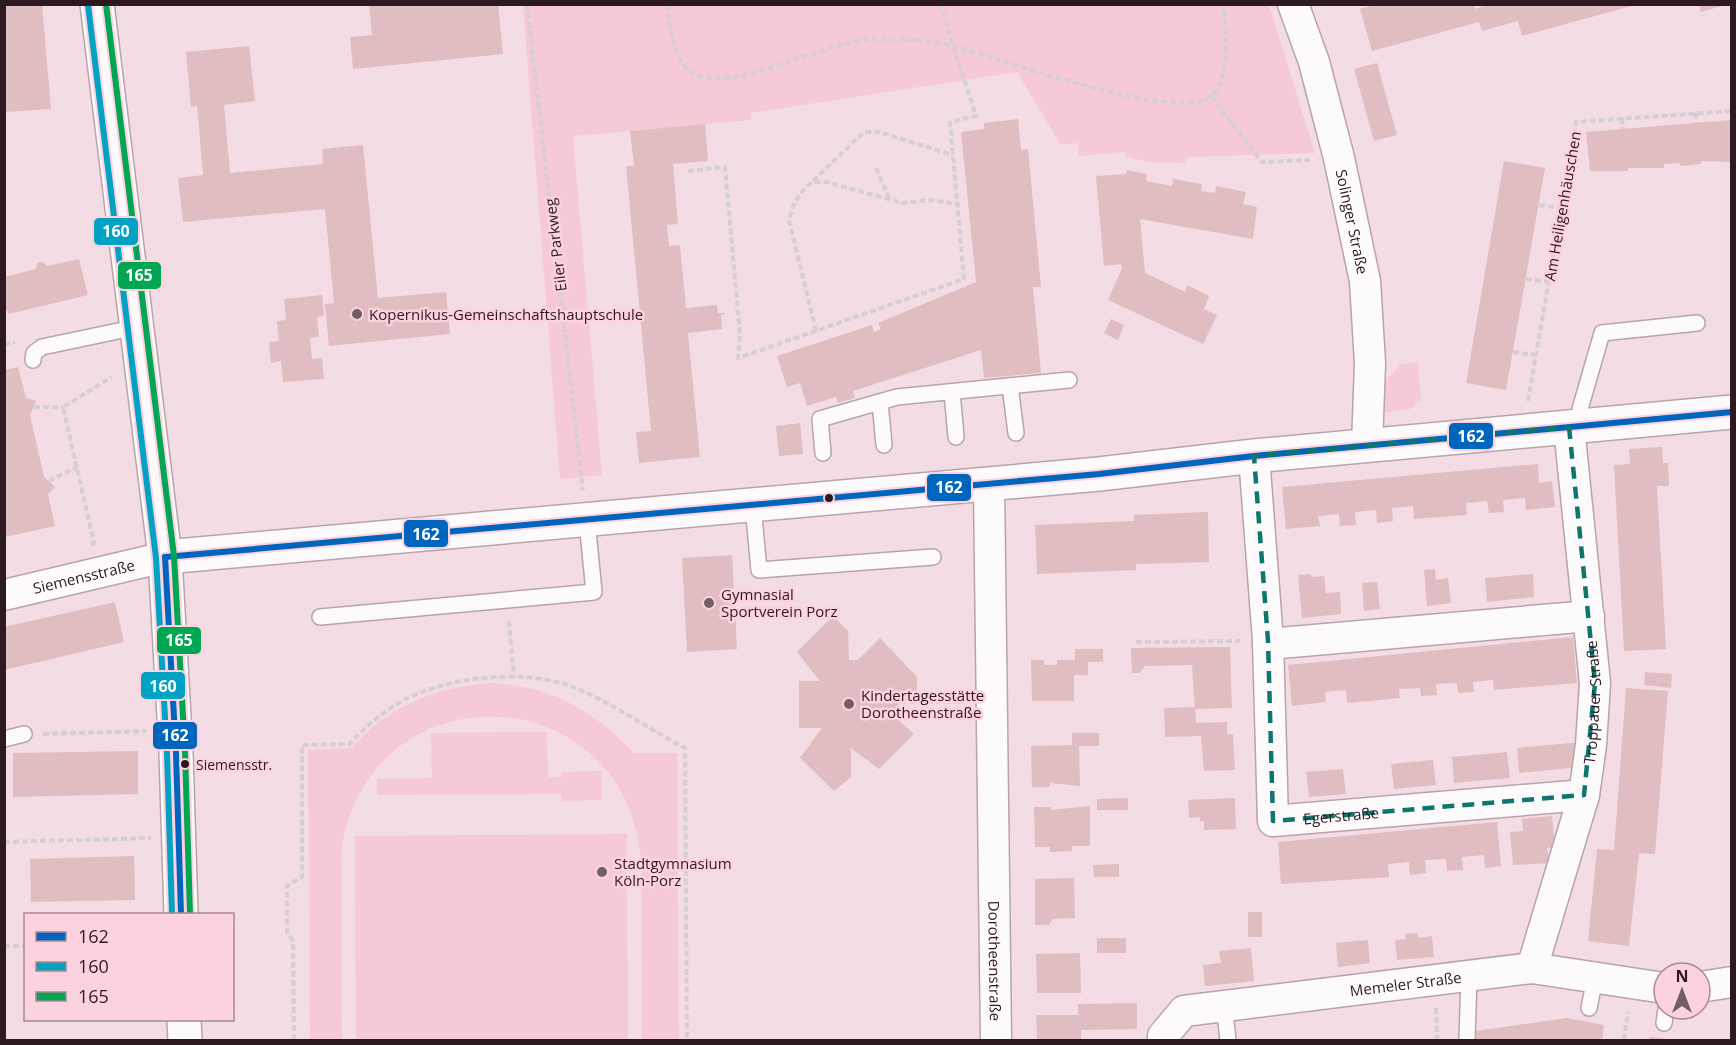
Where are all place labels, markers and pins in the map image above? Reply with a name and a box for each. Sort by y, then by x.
place label: Kopernikus-Gemeinschaftshauptschule [369,304,643,324]
marker: Kopernikus-Gemeinschaftshauptschule [350,307,364,321]
unlabelled marker [823,492,835,504]
place label: Gymnasial Sportverein Porz [721,584,837,621]
marker: Gymnasial Sportverein Porz [702,596,716,610]
place label: Kindertagesstätte Dorotheenstraße [861,685,984,722]
marker: Kindertagesstätte Dorotheenstraße [842,697,856,711]
place label: Siemensstr. [196,755,272,774]
marker: Siemensstr. [179,758,191,770]
place label: Stadtgymnasium Köln-Porz [614,853,732,890]
marker: Stadtgymnasium Köln-Porz [595,865,609,879]

